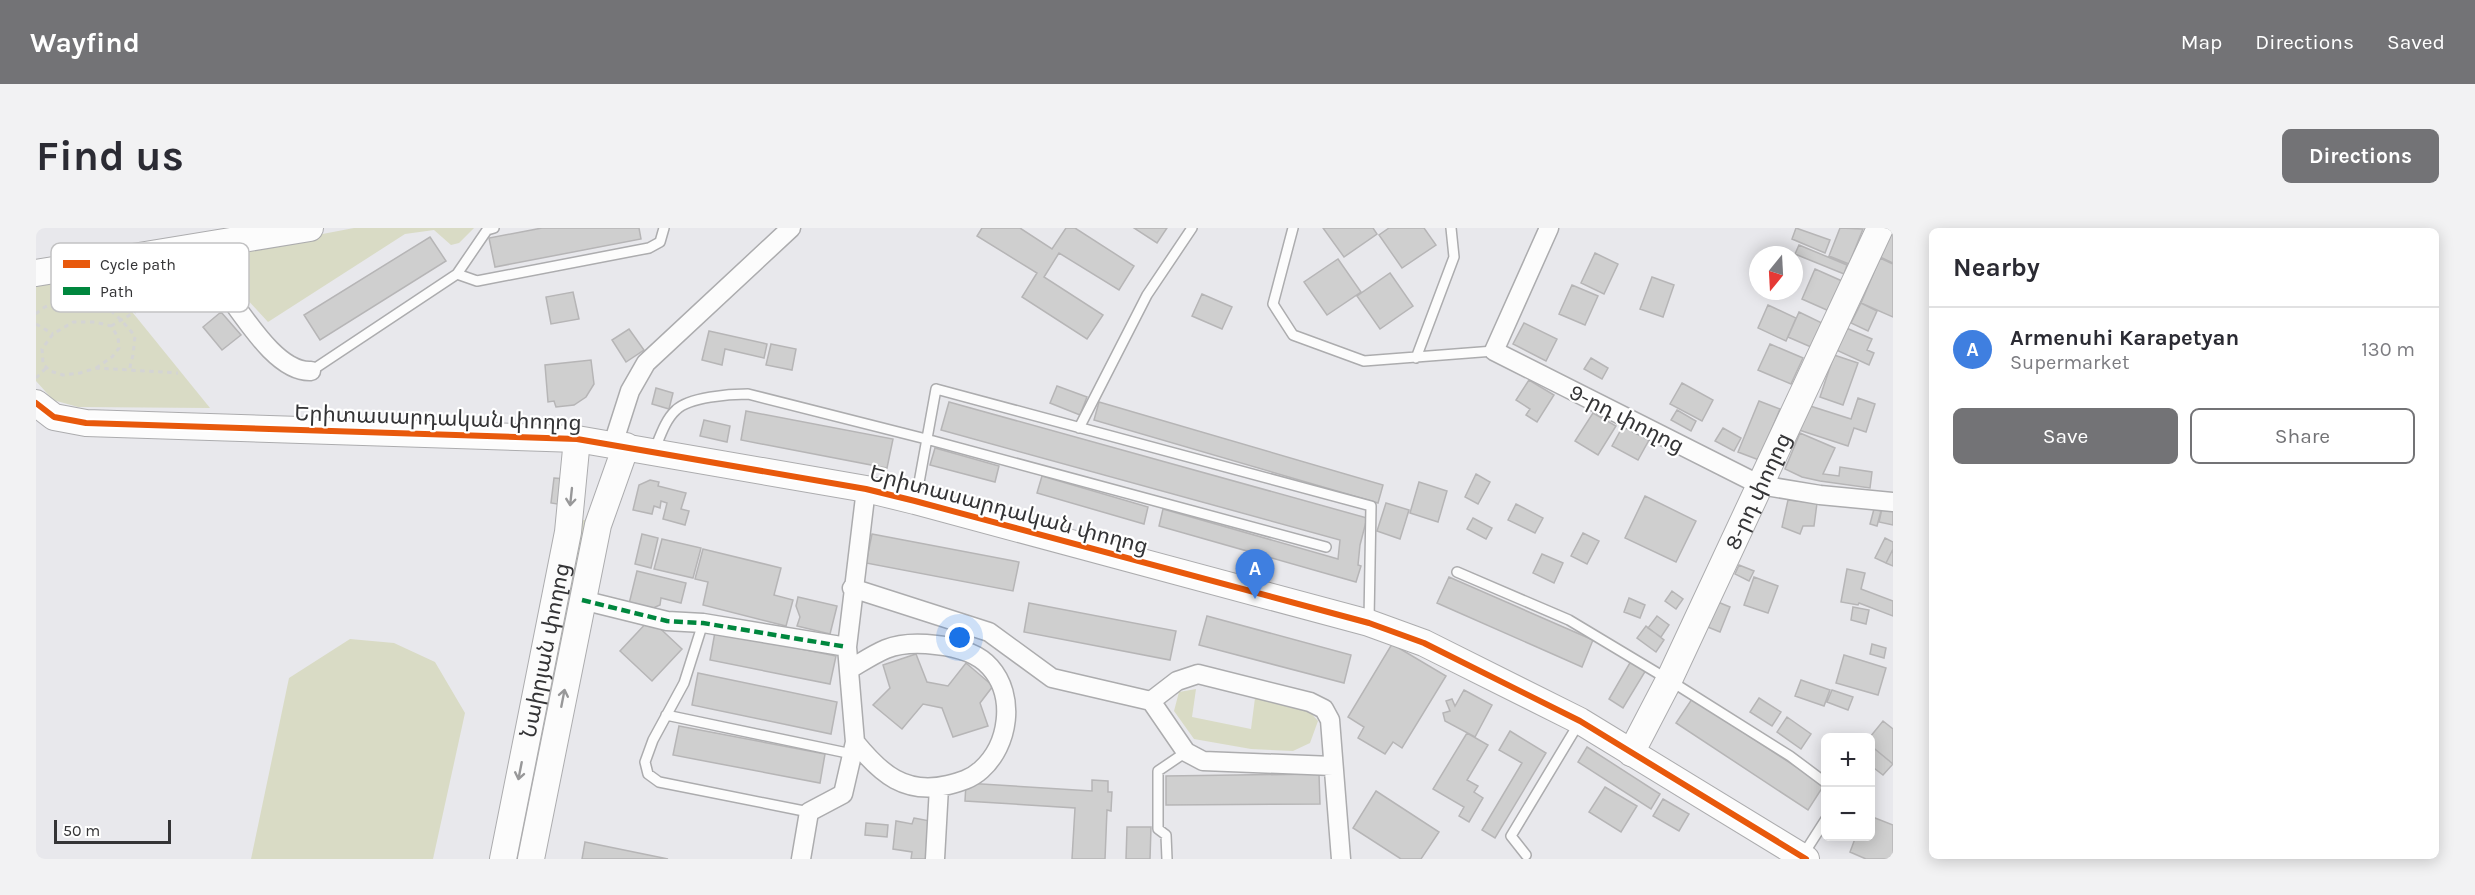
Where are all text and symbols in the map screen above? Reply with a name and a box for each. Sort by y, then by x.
text: Wayfind [30,26,140,59]
text: Map [2181,30,2222,54]
text: Directions [2255,30,2354,54]
text: Saved [2387,30,2445,54]
button: Directions [2282,129,2439,183]
text: Find us [36,131,184,181]
legend [51,243,249,312]
north arrow [1749,246,1803,300]
text: Nearby [1953,252,2040,283]
text: Cycle path [100,255,176,274]
text: Path [100,282,133,301]
text: Armenuhi Karapetyan [2010,325,2239,351]
text: A [1966,338,1979,361]
text: 130 m [2361,338,2415,361]
text: Supermarket [2010,351,2129,374]
street label: 9-րդ փողոց [1565,379,1688,459]
street label: Երիտասարդական փողոց [294,400,582,436]
button: Save [1953,408,2178,464]
button: Share [2190,408,2415,464]
street label: 8-րդ փողոց [1720,429,1797,554]
street label: Երիտասարդական փողոց [867,460,1151,560]
one-way arrow [565,486,576,506]
pin: A [1236,550,1274,599]
street label: Նաիրյան փողոց [515,561,576,740]
your location [945,623,974,652]
one-way arrow [558,689,569,709]
map controls [1821,733,1875,841]
button: + [1821,733,1875,787]
one-way arrow [514,761,526,780]
button: − [1821,787,1875,841]
scale bar [54,817,171,844]
text: 50 m [63,821,100,840]

